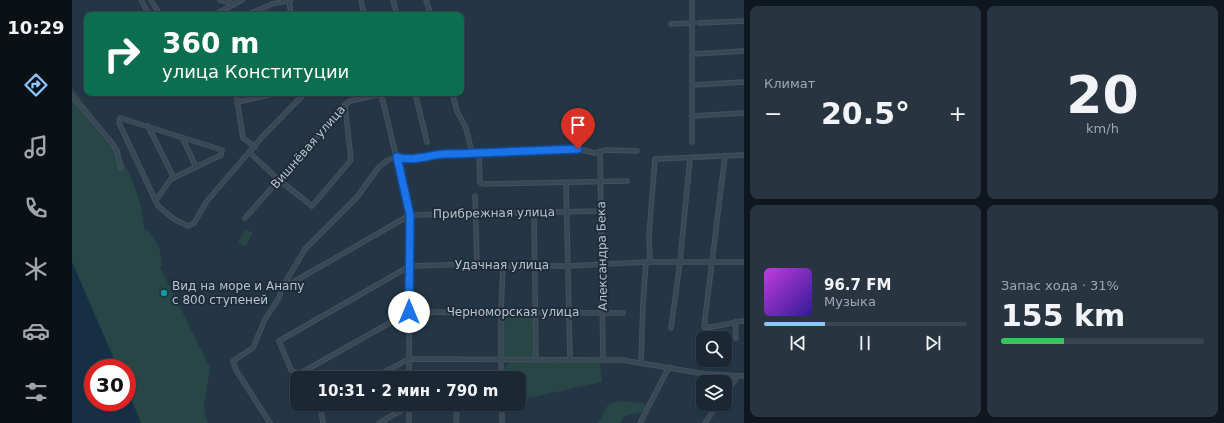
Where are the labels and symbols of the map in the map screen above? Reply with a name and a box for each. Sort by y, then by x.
street label: Вишнёвая улица [268,102,348,192]
pin [561,108,595,149]
street label: Александра Бека [594,201,610,311]
street label: Прибрежная улица [433,205,555,221]
street label: Удачная улица [455,258,549,272]
place label: Вид на море и Анапу с 800 ступеней [172,279,304,307]
marker: Вид на море и Анапу с 800 ступеней [159,288,169,298]
position arrow [388,291,430,333]
street label: Черноморская улица [447,305,579,319]
speed limit sign: 30 [84,359,136,411]

